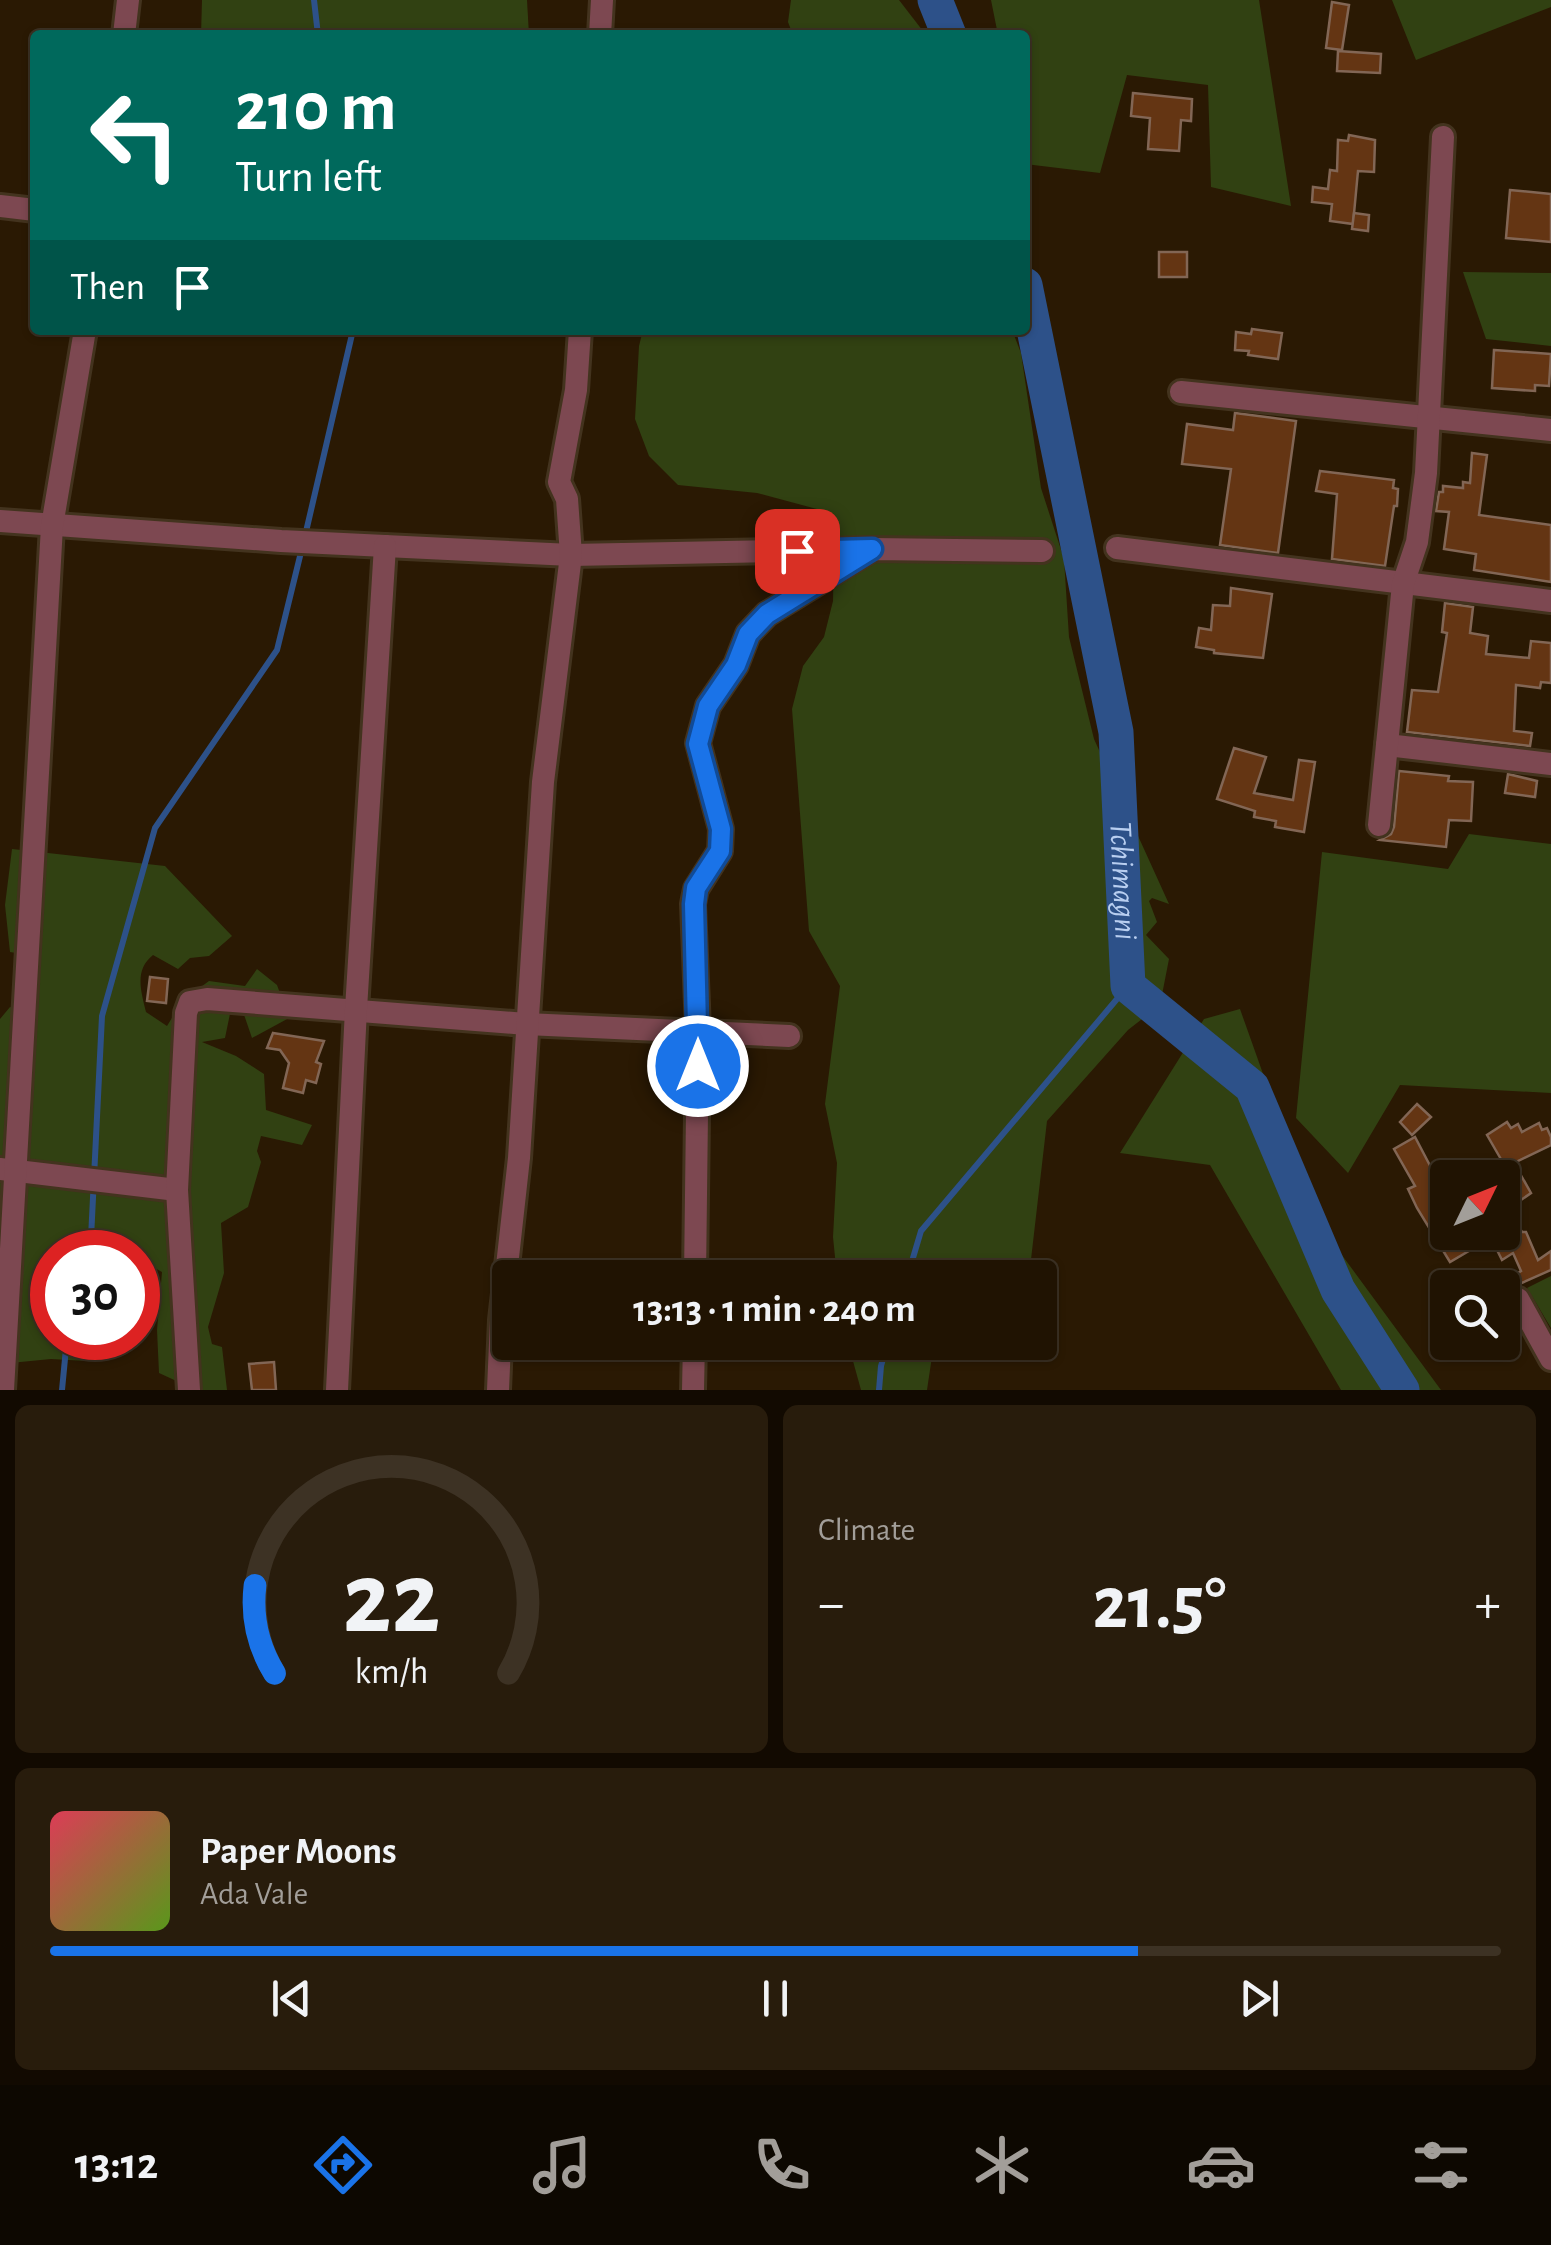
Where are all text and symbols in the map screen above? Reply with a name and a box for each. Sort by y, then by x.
icon: left [70,70,200,200]
text: 210 m [235,73,397,143]
text: Turn left [235,155,382,200]
icon: arrive [165,260,220,315]
text: Then [70,269,145,307]
pin [755,509,840,594]
icon: arrive [770,524,825,579]
water label: Tchimagni [1104,821,1142,941]
position arrow [646,1014,750,1118]
north arrow [1430,1160,1520,1250]
map controls [1430,1160,1520,1360]
speed limit sign: 30 [30,1230,160,1360]
button: search [1430,1270,1520,1360]
text: 13:13 · 1 min · 240 m [633,1291,916,1329]
text: Climate [818,1514,915,1546]
text: 22 [343,1548,440,1652]
text: 21.5° [1093,1567,1226,1642]
text: − [818,1577,844,1632]
text: + [1475,1577,1501,1632]
text: km/h [355,1654,428,1690]
text: Paper Moons [200,1833,397,1871]
text: Ada Vale [200,1878,308,1910]
icon: previous [264,1971,319,2026]
icon: pause [748,1971,803,2026]
icon: next [1232,1971,1287,2026]
icon: directions [308,2130,378,2200]
icon: music [527,2130,597,2200]
icon: phone [747,2130,817,2200]
icon: climate [967,2130,1037,2200]
icon: car [1186,2130,1256,2200]
icon: filters [1406,2130,1476,2200]
text: 13:12 [75,2142,158,2187]

